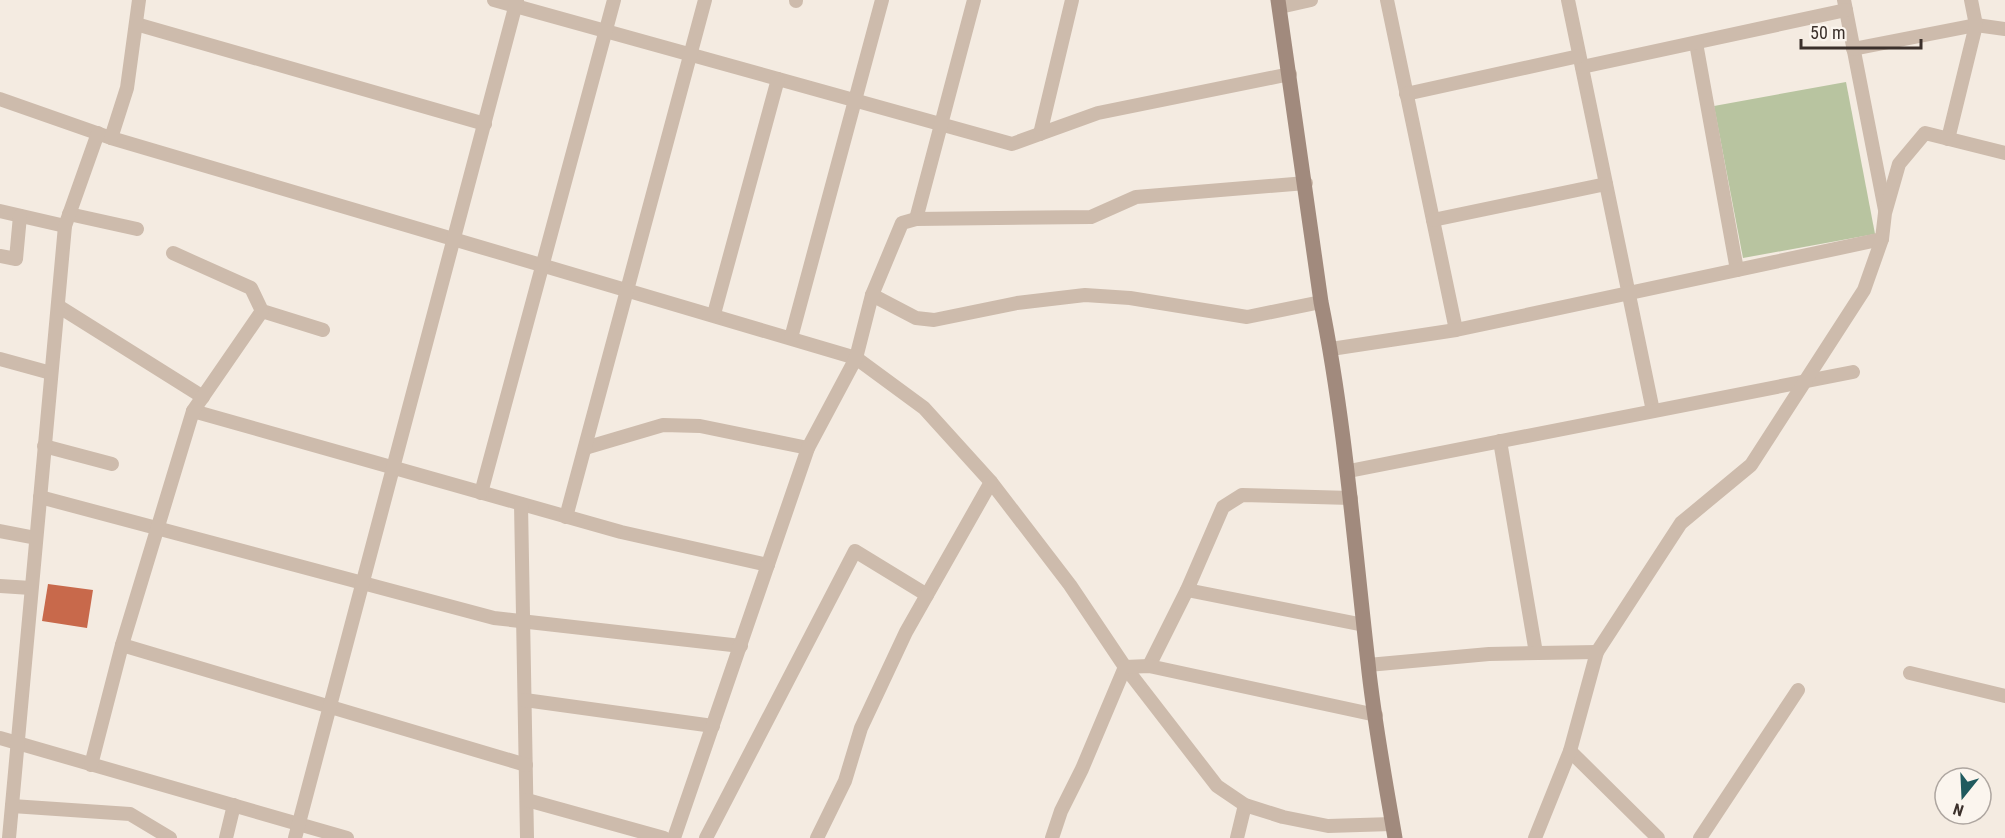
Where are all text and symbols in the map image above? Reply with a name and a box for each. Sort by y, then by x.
scale bar [1801,12,1921,50]
text: 50 m [1810,22,1845,43]
north arrow [1933,766,1993,826]
text: N [1951,799,1966,820]

